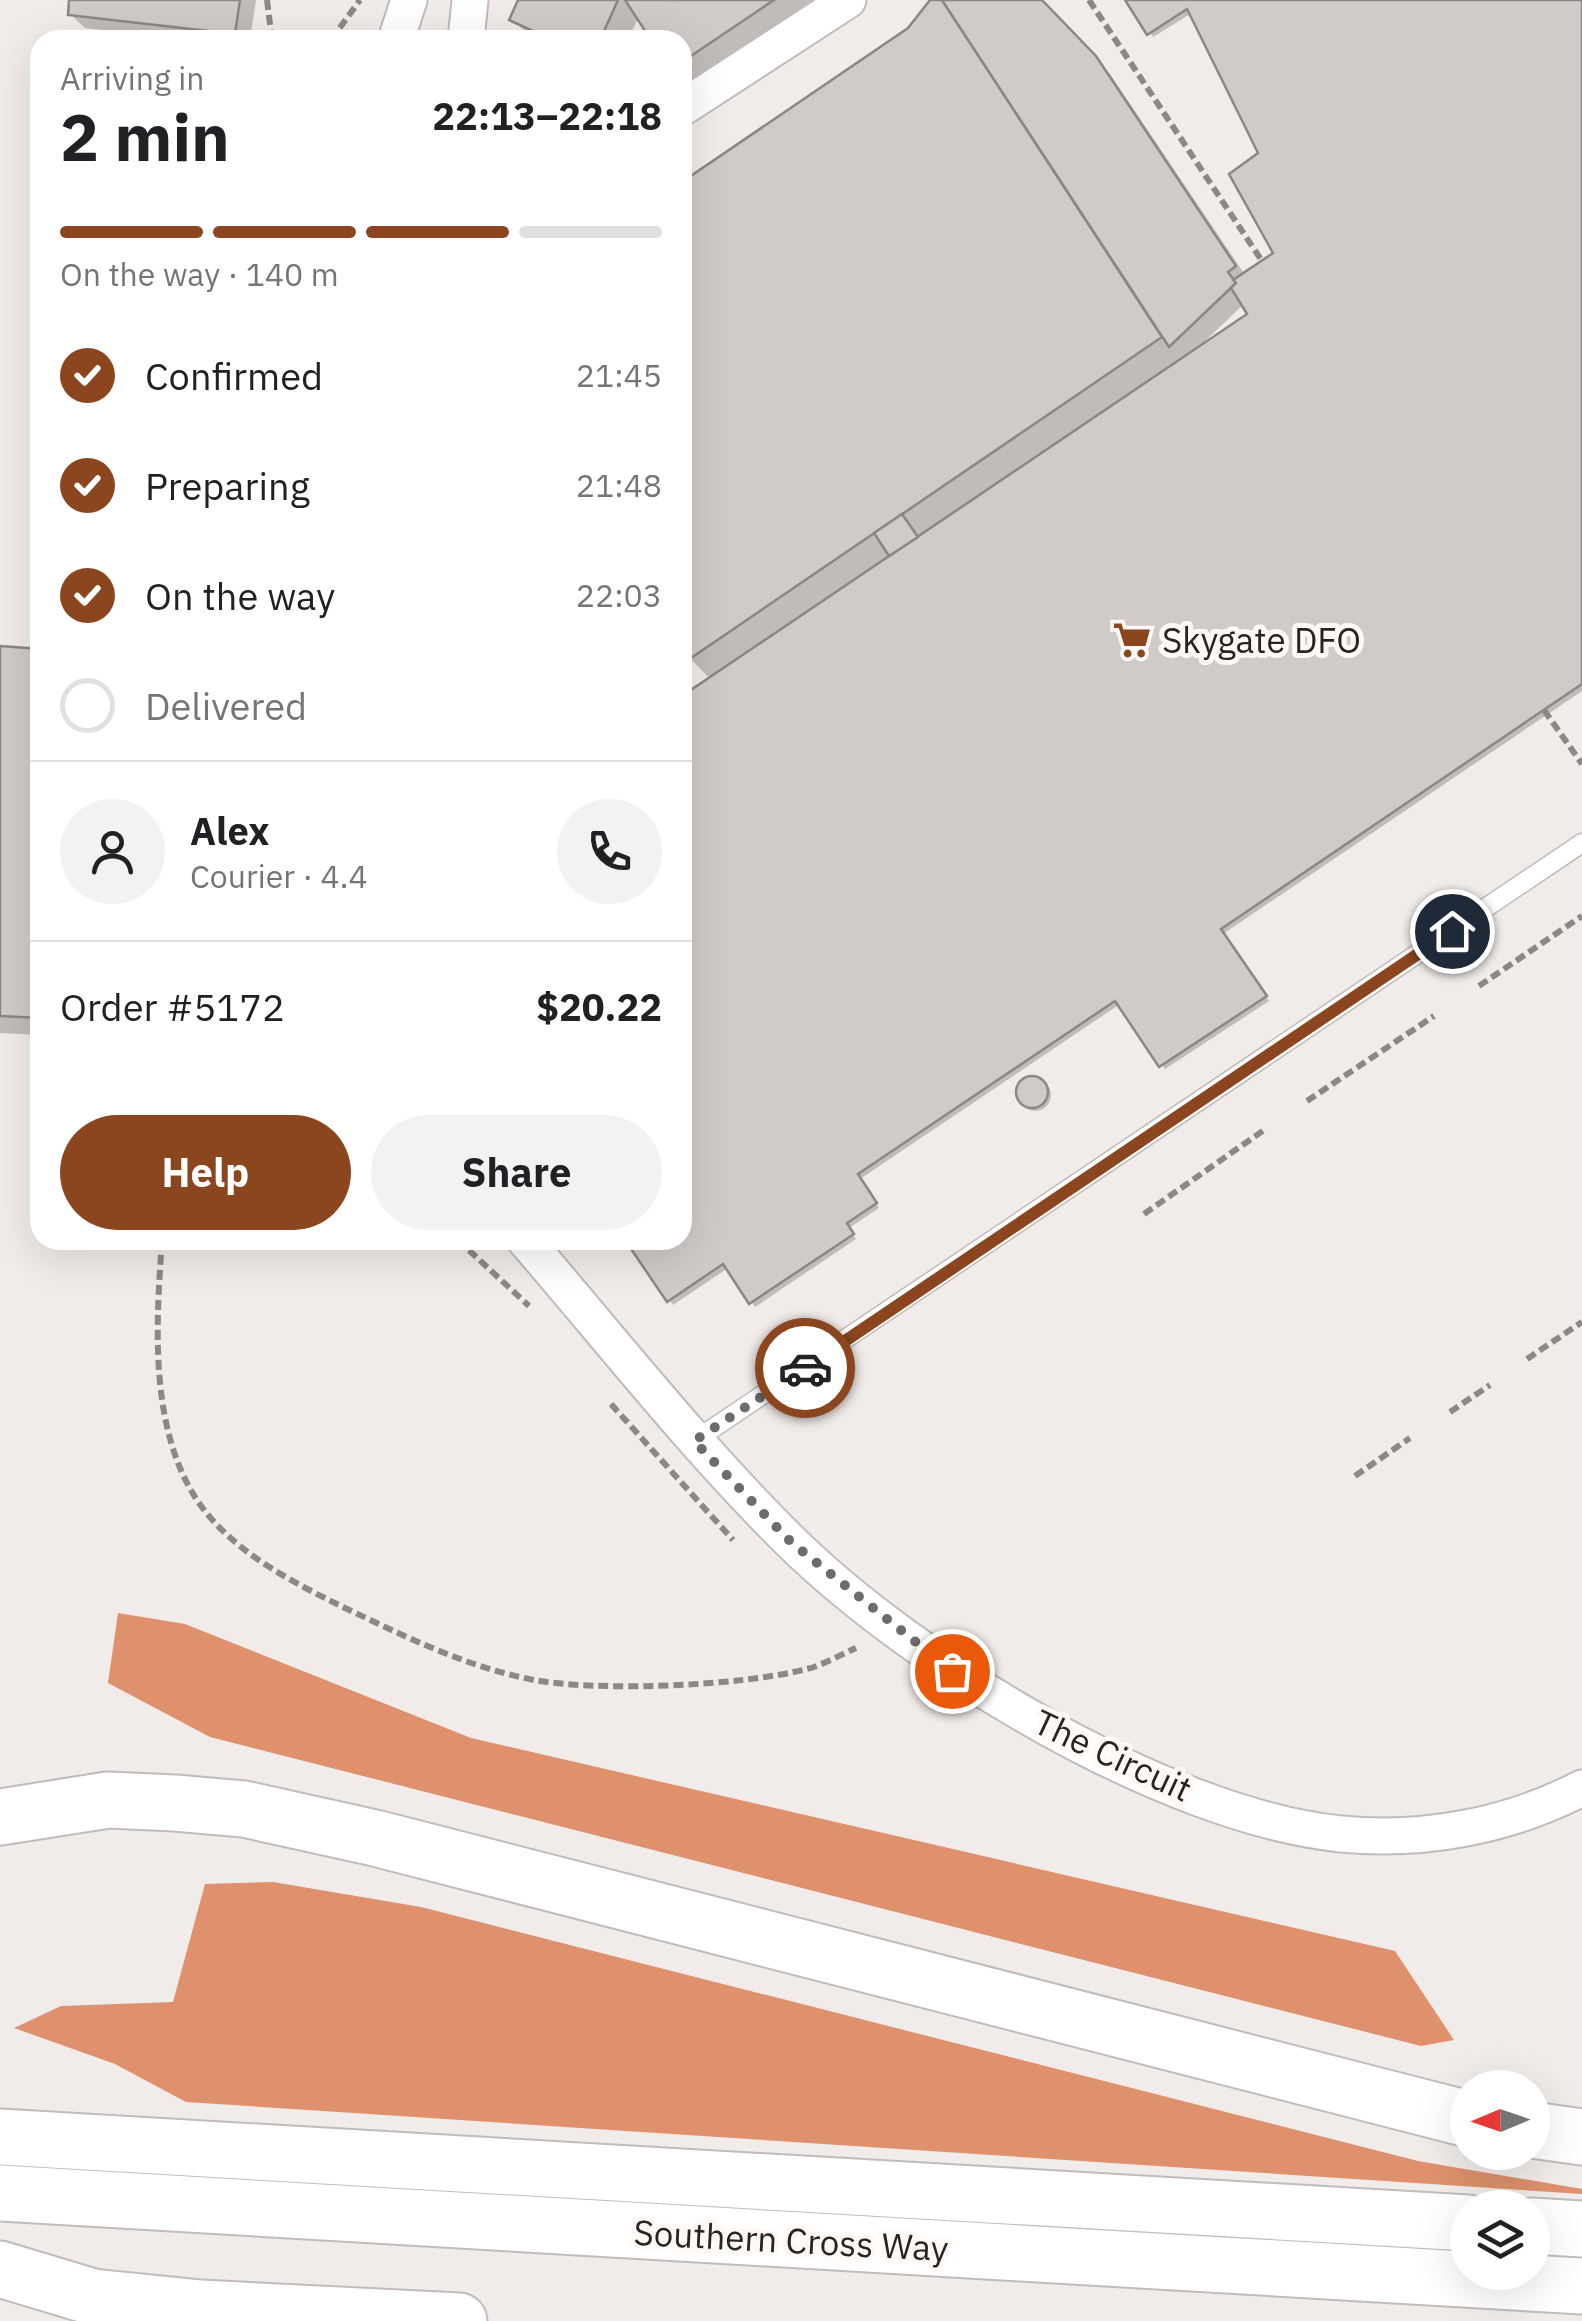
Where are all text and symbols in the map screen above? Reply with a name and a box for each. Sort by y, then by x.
text: Arriving in [60,57,205,99]
text: 22:13–22:18 [432,91,662,140]
text: 2 min [60,94,230,179]
text: On the way · 140 m [60,253,339,295]
icon: check [60,348,115,403]
text: Confirmed [145,351,323,400]
text: 21:45 [576,354,662,396]
icon: check [60,458,115,513]
text: Preparing [145,461,310,510]
text: 21:48 [576,464,662,506]
icon: check [60,568,115,623]
text: On the way [145,571,335,620]
text: 22:03 [576,574,662,616]
place label: Skygate DFO [1162,617,1361,663]
supermarket icon: Skygate DFO [1111,619,1153,661]
text: Delivered [145,681,307,730]
button: person [60,799,165,904]
button: phone [557,799,662,904]
text: Alex [190,806,270,855]
text: Courier · 4.4 [190,855,368,897]
pin [1410,889,1495,974]
icon: home [1425,904,1480,959]
text: Order #5172 [60,982,285,1031]
text: $20.22 [536,982,662,1031]
button: Help [60,1115,351,1230]
button: Share [371,1115,662,1230]
courier [755,1318,855,1418]
icon: car [778,1341,833,1396]
pin [910,1629,995,1714]
icon: bag [925,1644,980,1699]
street label: The Circuit [1027,1698,1199,1812]
north arrow [1450,2070,1550,2170]
map controls [1450,2070,1550,2290]
button: layers [1450,2190,1550,2290]
street label: Southern Cross Way [632,2209,950,2271]

